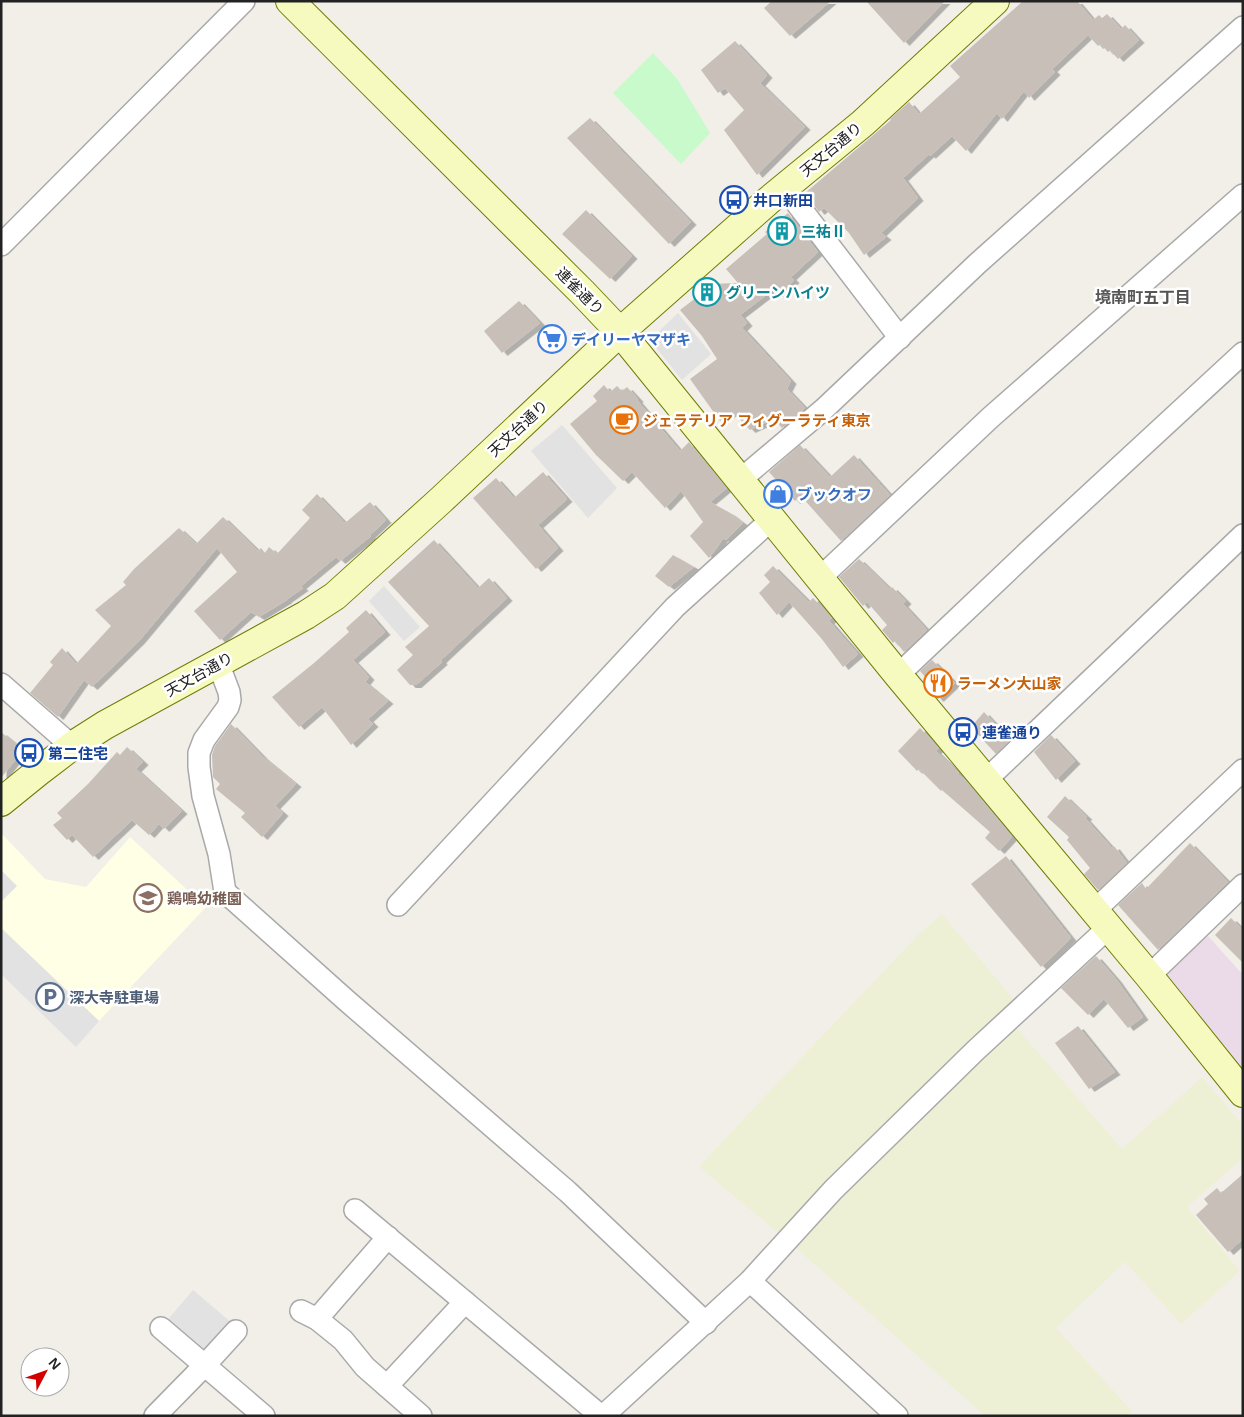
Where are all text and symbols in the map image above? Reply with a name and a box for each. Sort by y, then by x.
street label: 天文台通り [797,118,865,180]
bus stop icon: 井口新田 [719,185,749,215]
place label: 井口新田 [753,192,813,209]
building icon: 三祐Ⅱ [767,216,797,246]
place label: 三祐Ⅱ [801,223,846,240]
street label: 連雀通り [553,264,607,318]
building icon: グリーンハイツ [692,277,722,307]
place label: グリーンハイツ [726,284,830,301]
district label: 境南町五丁目 [1095,289,1191,306]
supermarket icon: デイリーヤマザキ [537,324,567,354]
place label: デイリーヤマザキ [571,331,691,348]
street label: 天文台通り [485,396,551,460]
cafe icon: ジェラテリア フィグーラティ東京 [609,405,639,435]
place label: ジェラテリア フィグーラティ東京 [643,412,871,429]
shop icon: ブックオフ [763,479,793,509]
place label: ブックオフ [797,486,872,503]
street label: 天文台通り [162,648,236,700]
restaurant icon: ラーメン大山家 [923,668,953,698]
place label: ラーメン大山家 [957,675,1061,692]
bus stop icon: 連雀通り [948,717,978,747]
place label: 連雀通り [982,724,1042,741]
bus stop icon: 第二住宅 [14,738,44,768]
place label: 第二住宅 [48,745,108,762]
school or university icon: 鶏鳴幼稚園 [133,883,163,913]
place label: 鶏鳴幼稚園 [167,890,242,907]
parking icon: 深大寺駐車場 [35,982,65,1012]
place label: 深大寺駐車場 [69,989,159,1006]
north arrow [20,1347,70,1397]
text: N [45,1354,64,1373]

